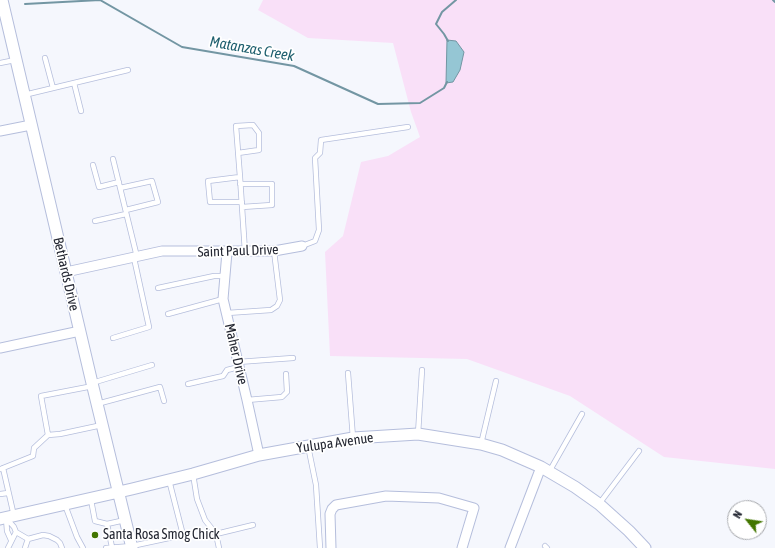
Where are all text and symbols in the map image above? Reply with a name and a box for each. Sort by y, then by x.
water label: Matanzas Creek [208,33,296,65]
street label: Bethards Drive [49,236,83,312]
street label: Saint Paul Drive [197,241,279,261]
street label: Maher Drive [221,322,251,386]
street label: Yulupa Avenue [296,429,374,457]
north arrow [727,500,767,540]
text: N [731,509,744,520]
place label: Santa Rosa Smog Chick [103,527,220,543]
marker: Santa Rosa Smog Chick [90,530,100,540]

